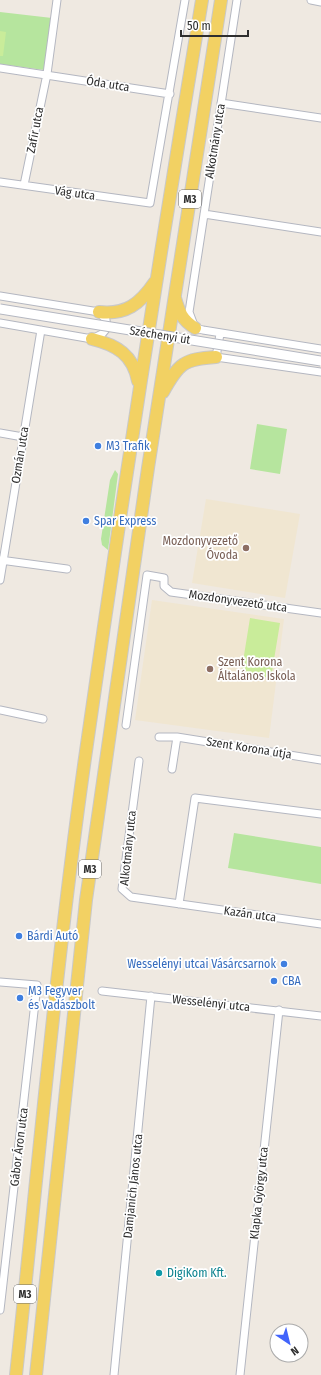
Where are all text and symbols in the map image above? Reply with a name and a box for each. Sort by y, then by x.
scale bar [181,12,248,38]
text: 50 m [187,19,211,33]
street label: Óda utca [85,73,131,94]
street label: Alkotmány utca [202,102,228,179]
street label: Zafír utca [24,106,46,154]
street label: Vág utca [54,183,96,203]
road number: M3 [179,190,201,208]
street label: Széchenyi út [129,323,192,347]
street label: Ozmán utca [9,425,31,484]
place label: M3 Trafik [106,439,150,453]
marker: M3 Trafik [93,441,103,451]
place label: Spar Express [94,514,156,528]
marker: Spar Express [81,516,91,526]
place label: Mozdonyvezető Óvoda [162,534,238,562]
marker: Mozdonyvezető Óvoda [241,543,251,553]
street label: Mozdonyvezető utca [188,587,288,615]
place label: Szent Korona Általános Iskola [218,655,296,683]
marker: Szent Korona Általános Iskola [205,664,215,674]
street label: Szent Korona útja [205,734,293,762]
street label: Alkotmány utca [117,810,139,886]
road number: M3 [79,860,101,878]
street label: Kazán utca [223,903,277,925]
place label: Bárdi Autó [27,929,78,943]
marker: Bárdi Autó [14,931,24,941]
place label: Wesselényi utcai Vásárcsarnok [127,957,276,971]
marker: Wesselényi utcai Vásárcsarnok [279,959,289,969]
place label: CBA [282,974,302,988]
marker: CBA [269,976,279,986]
place label: M3 Fegyver és Vadászbolt [28,984,95,1012]
street label: Wesselényi utca [171,992,251,1014]
marker: M3 Fegyver és Vadászbolt [15,993,25,1003]
street label: Gábor Áron utca [6,1107,31,1187]
street label: Damjanich János utca [121,1133,145,1239]
street label: Klapka György utca [247,1146,271,1240]
place label: DigiKom Kft. [167,1266,227,1280]
marker: DigiKom Kft. [154,1268,164,1278]
road number: M3 [14,1285,36,1303]
north arrow [269,1323,309,1363]
text: N [288,1344,301,1358]

